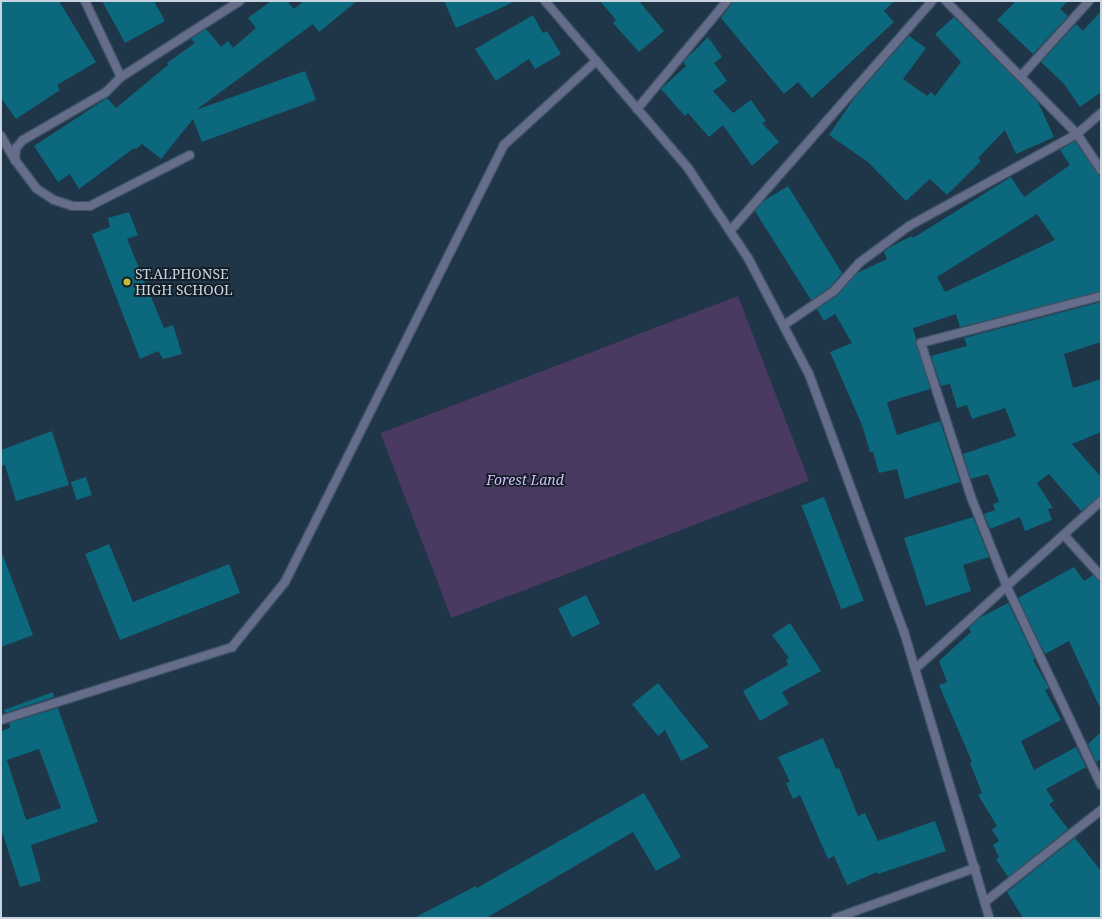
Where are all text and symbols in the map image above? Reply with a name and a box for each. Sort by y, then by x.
place label: ST.ALPHONSE HIGH SCHOOL [135,266,233,298]
marker: ST.ALPHONSE HIGH SCHOOL [122,277,132,287]
park label: Forest Land [486,472,564,488]

